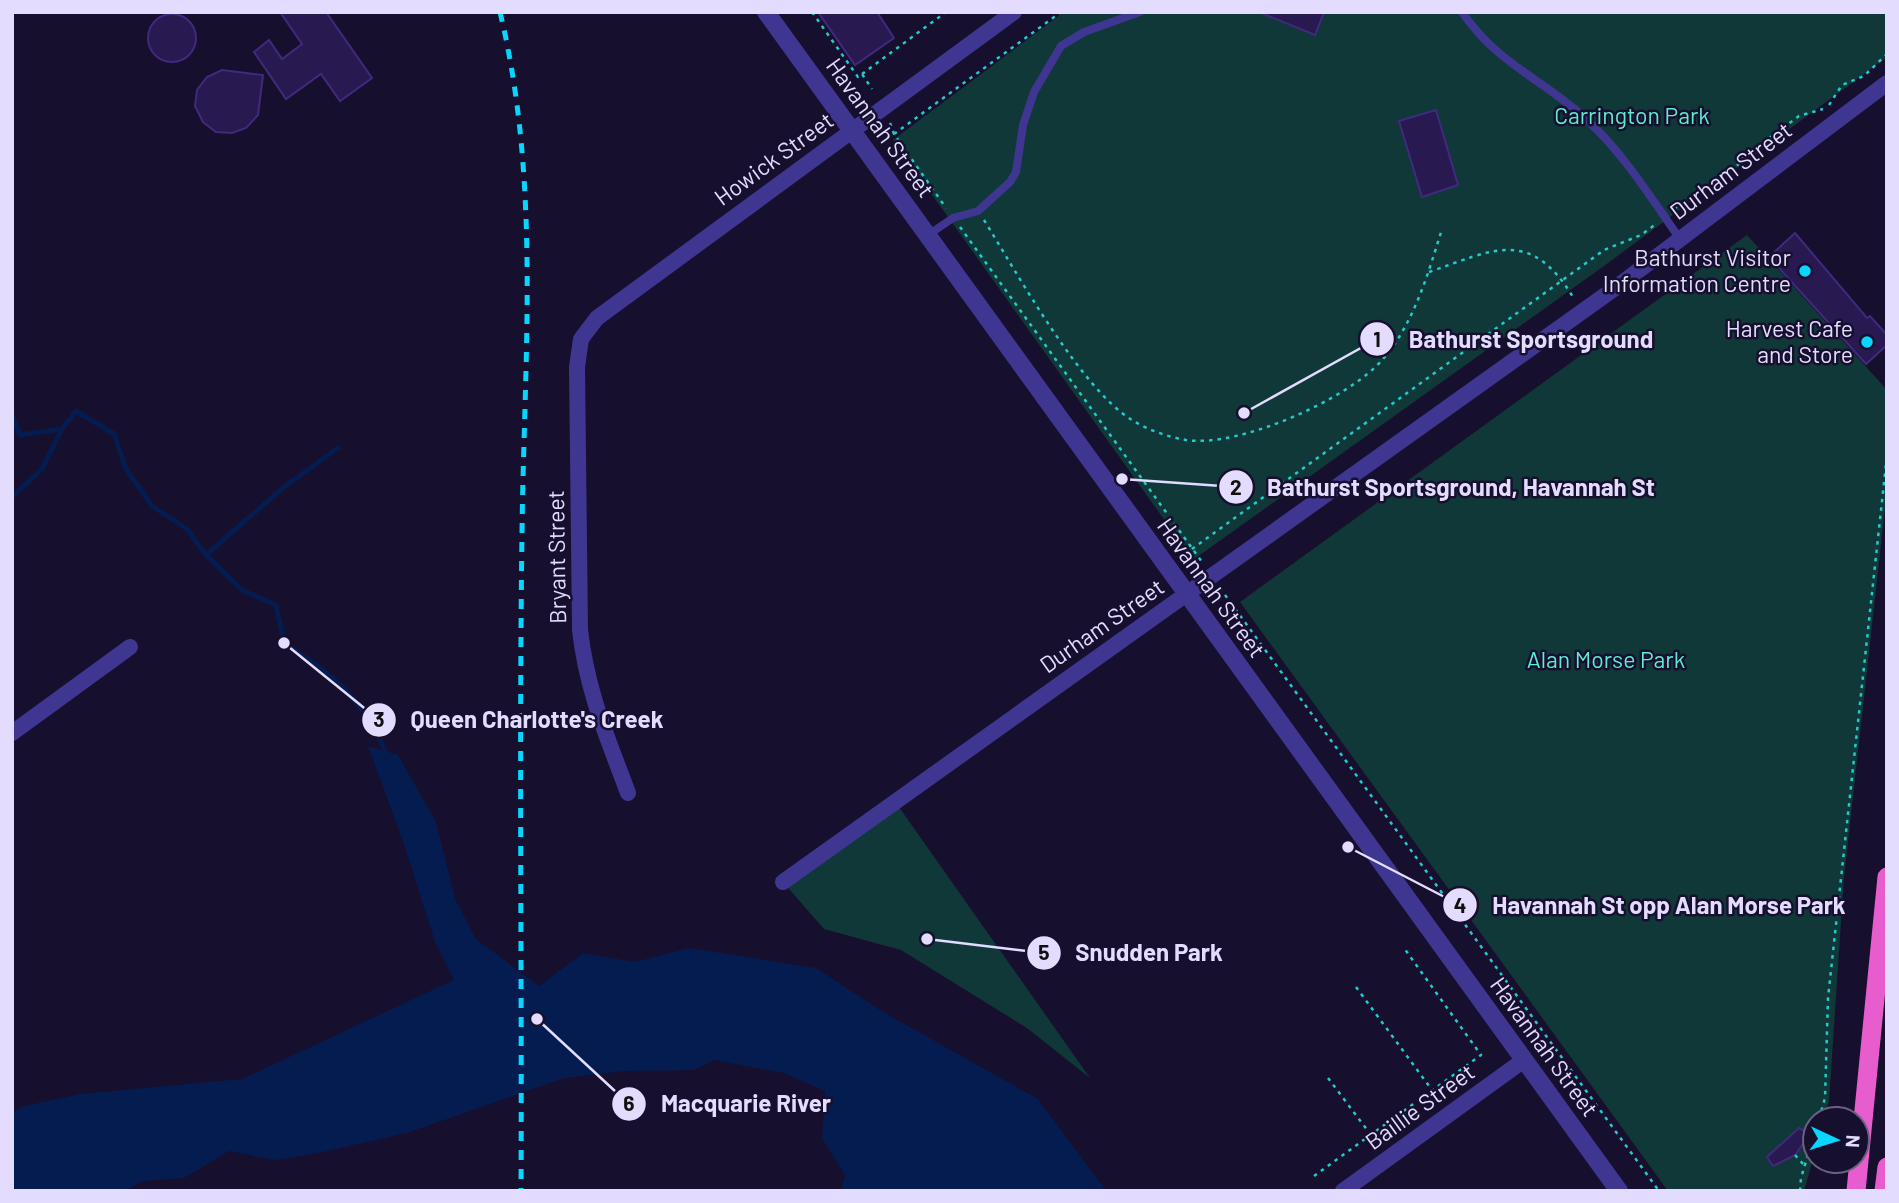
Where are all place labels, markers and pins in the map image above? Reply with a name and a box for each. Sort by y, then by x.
place label: Bathurst Visitor Information Centre [1603,243,1792,297]
marker: Bathurst Visitor Information Centre [1797,263,1813,279]
place label: Harvest Cafe and Store [1726,314,1853,368]
callout: Bathurst Sportsground [1359,317,1667,362]
marker: Harvest Cafe and Store [1859,334,1875,350]
callout: Bathurst Sportsground, Havannah St [1218,465,1669,510]
callout: Queen Charlotte's Creek [362,697,678,742]
callout: Havannah St opp Alan Morse Park [1443,883,1859,928]
callout: Snudden Park [1027,930,1237,975]
callout: Macquarie River [611,1081,845,1126]

